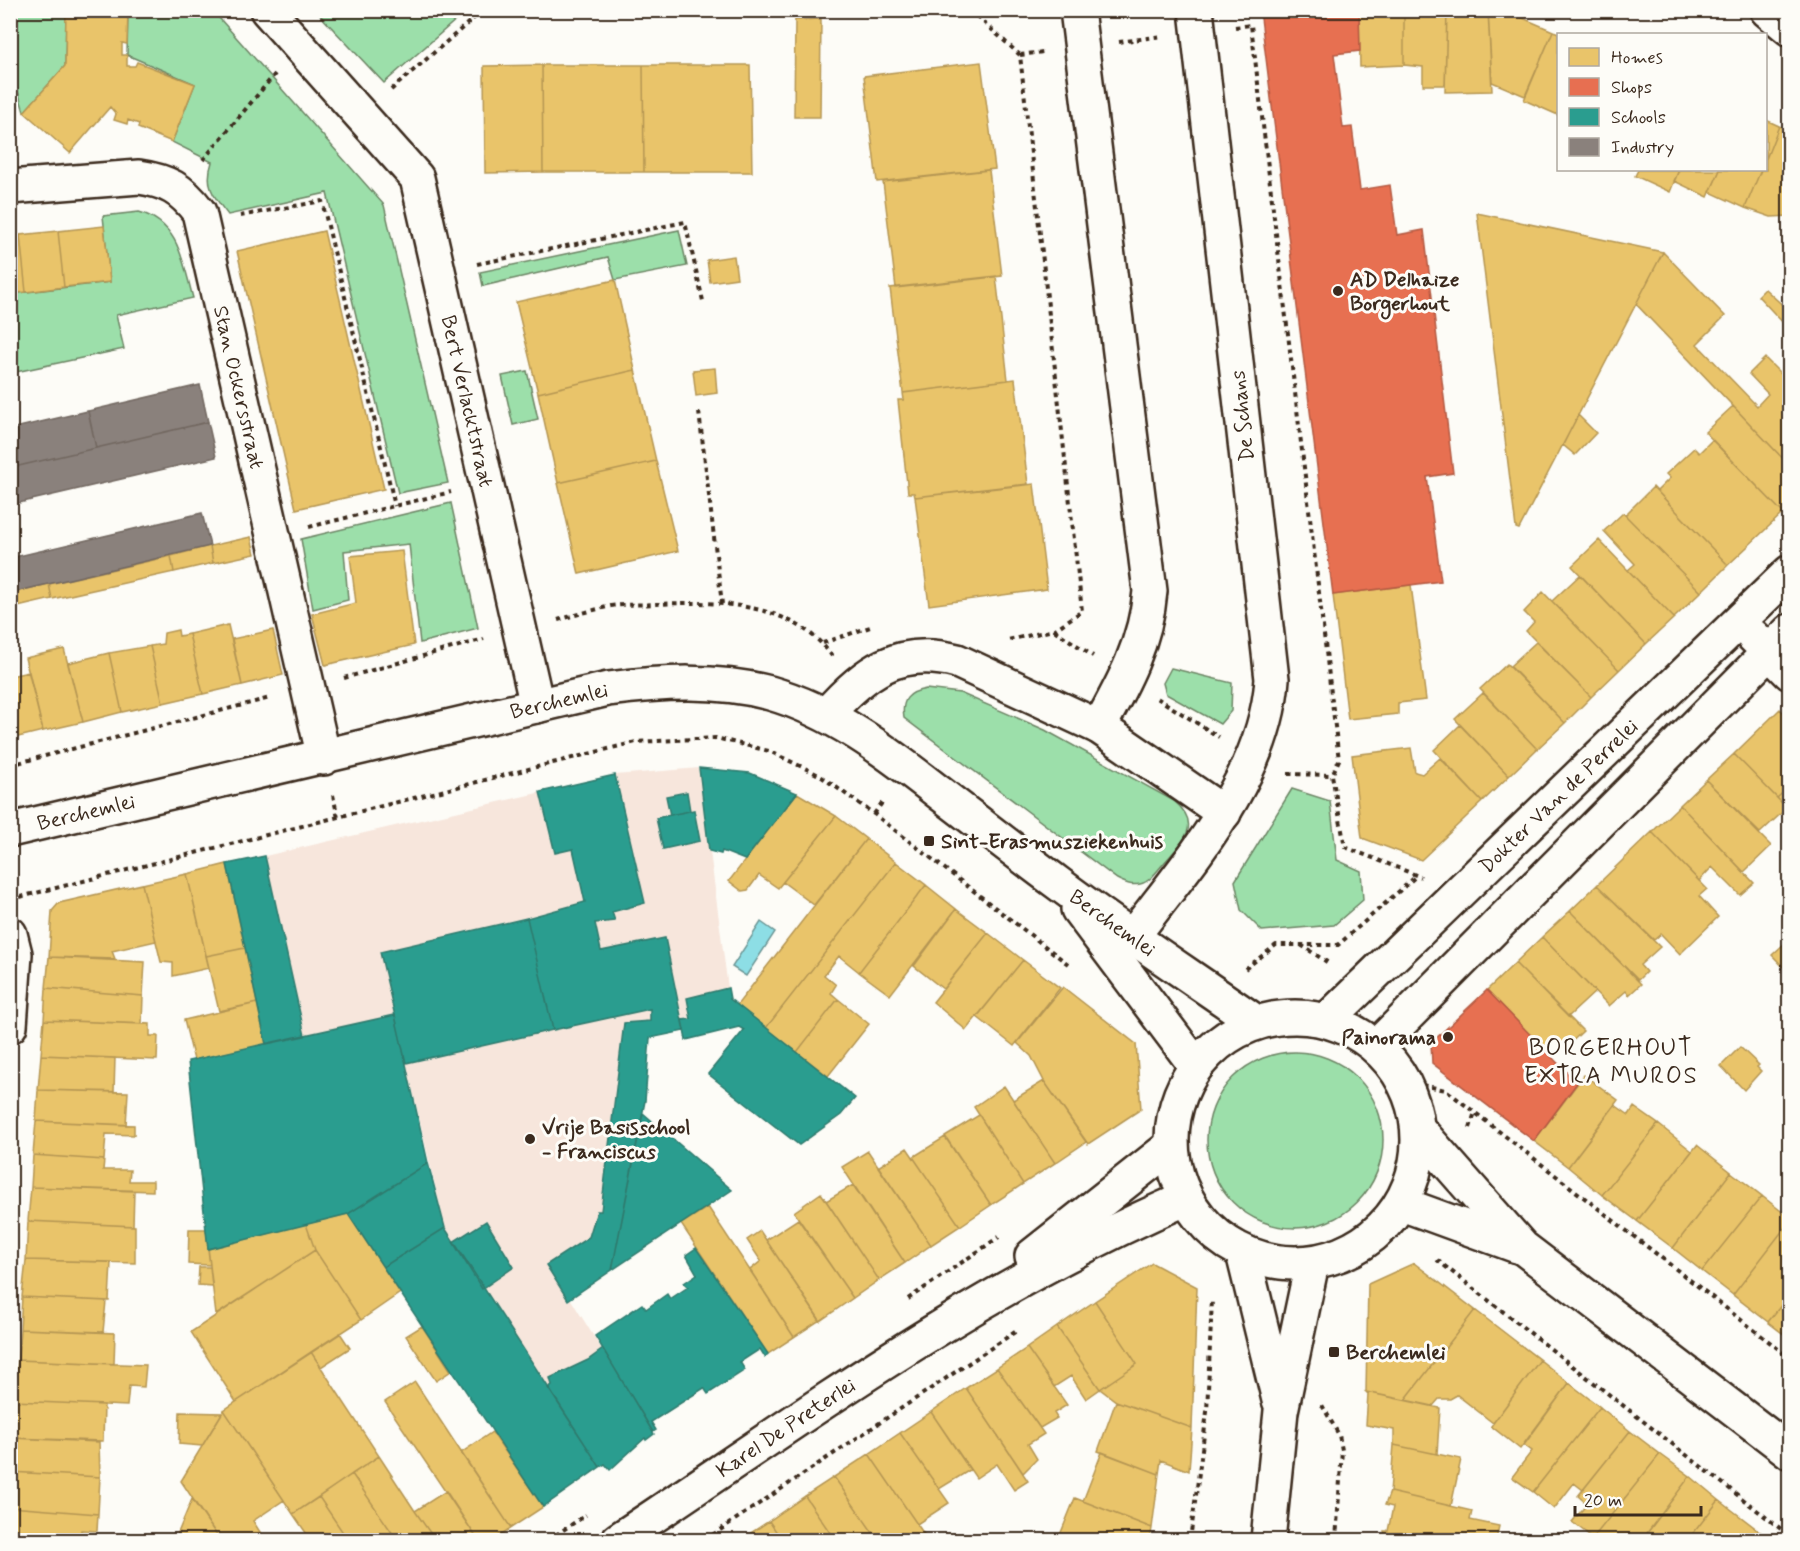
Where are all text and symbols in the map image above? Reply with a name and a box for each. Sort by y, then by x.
legend [1557,33,1767,171]
text: Homes [1611,46,1663,70]
text: Shops [1611,76,1652,100]
text: Schools [1611,106,1666,130]
text: Industry [1611,136,1674,160]
place label: AD Delhaize Borgerhout [1350,266,1459,320]
marker: AD Delhaize Borgerhout [1331,284,1345,298]
street label: Stan Ockersstraat [206,303,270,472]
street label: Bert Verlacktstraat [434,313,500,490]
street label: De Schans [1224,369,1262,463]
street label: Berchemlei [507,676,611,727]
street label: Dokter Van de Perrelei [1473,713,1645,880]
street label: Berchemlei [34,788,138,838]
place label: Sint-Erasmusziekenhuis [941,828,1164,856]
marker: Sint-Erasmusziekenhuis [922,834,936,848]
street label: Berchemlei [1063,883,1161,964]
place label: Painorama [1342,1024,1436,1052]
marker: Painorama [1441,1030,1455,1044]
district label: BORGERHOUT EXTRA MUROS [1524,1033,1698,1092]
place label: Vrije Basisschool - Franciscus [542,1114,690,1166]
marker: Vrije Basisschool - Franciscus [523,1132,537,1146]
place label: Berchemlei [1346,1339,1446,1367]
marker: Berchemlei [1327,1345,1341,1359]
street label: Karel De Preterlei [711,1372,861,1485]
scale bar [1575,1479,1701,1517]
text: 20 m [1584,1489,1622,1513]

